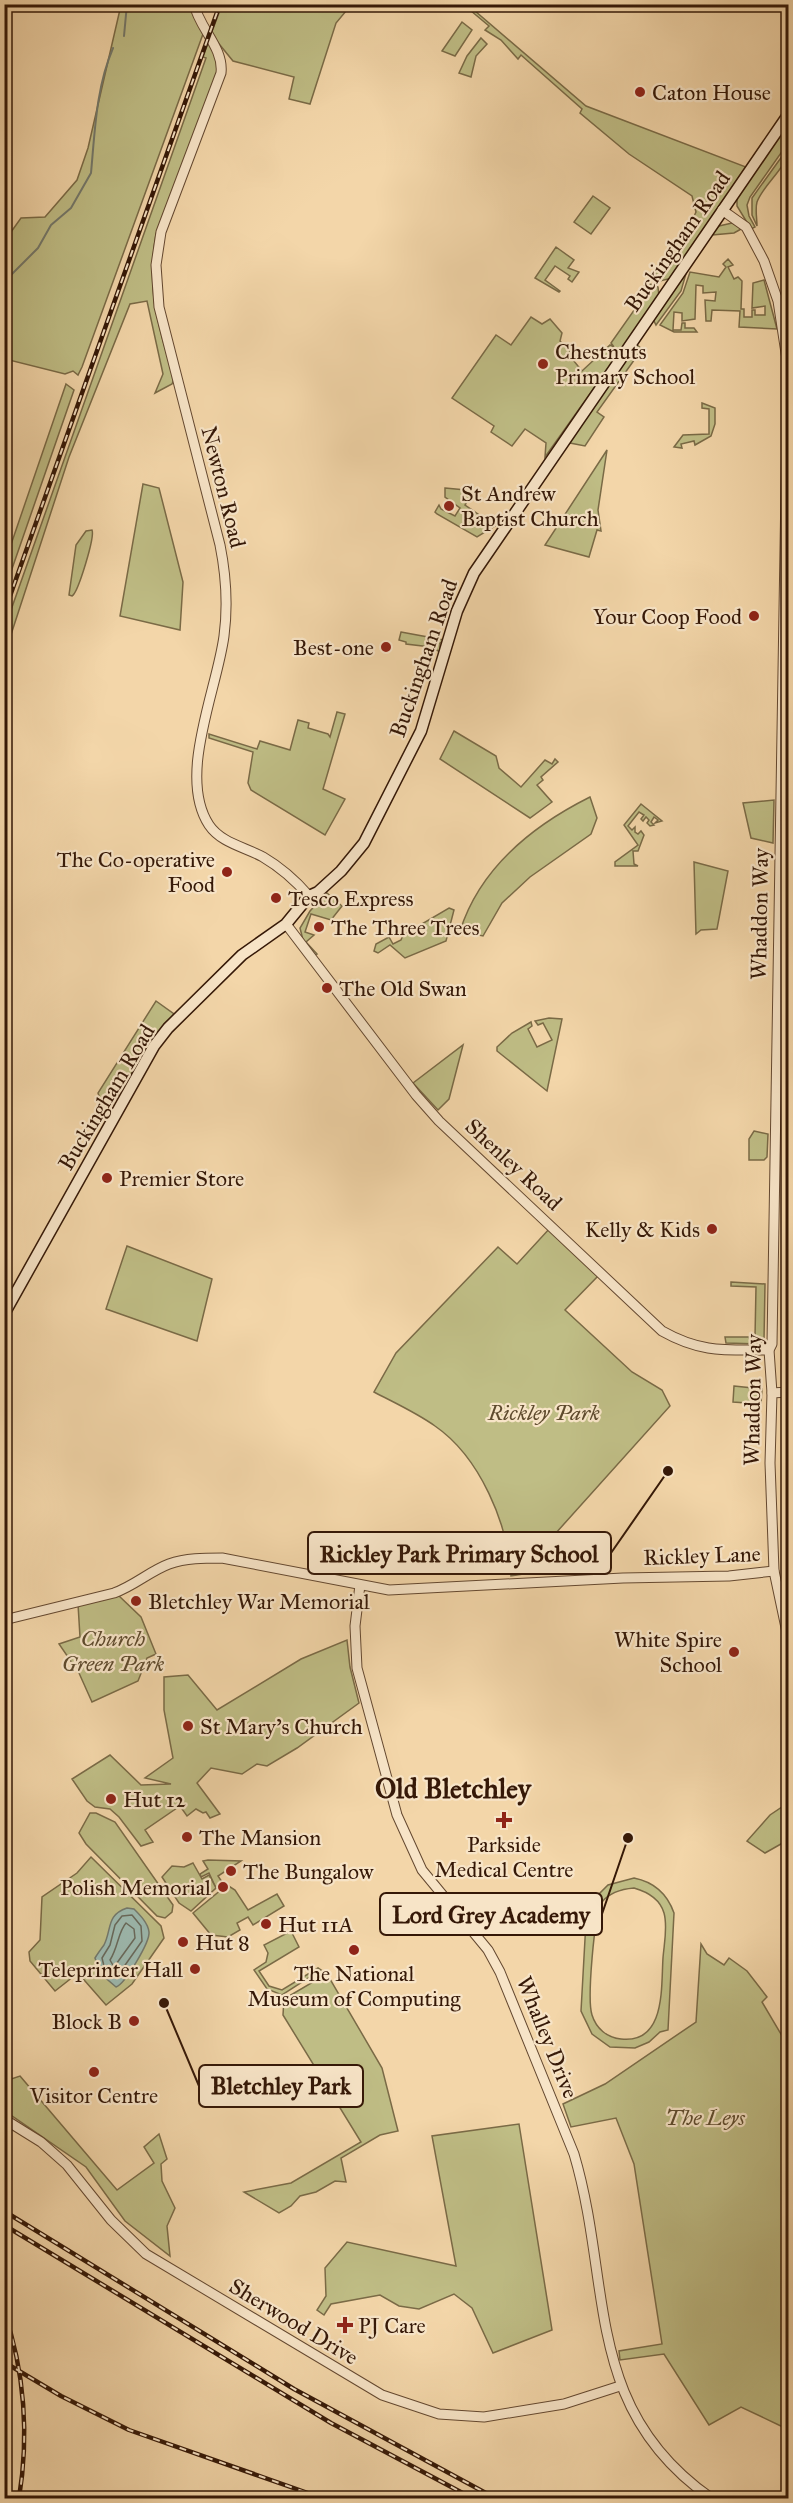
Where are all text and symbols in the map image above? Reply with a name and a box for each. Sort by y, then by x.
place label: Caton House [652,79,771,106]
marker: Caton House [633,85,647,99]
street label: Buckingham Road [619,166,736,317]
place label: Chestnuts Primary School [555,338,695,390]
marker: Chestnuts Primary School [536,357,550,371]
street label: Newton Road [195,423,252,551]
place label: St Andrew Baptist Church [461,480,599,532]
marker: St Andrew Baptist Church [442,499,456,513]
street label: Buckingham Road [384,575,463,741]
place label: Your Coop Food [593,603,742,630]
marker: Your Coop Food [747,609,761,623]
place label: Best-one [293,634,374,661]
marker: Best-one [379,640,393,654]
place label: The Co-operative Food [57,846,215,898]
street label: Whaddon Way [745,847,774,980]
marker: The Co-operative Food [220,865,234,879]
place label: Tesco Express [288,885,414,912]
marker: Tesco Express [269,891,283,905]
place label: The Three Trees [331,914,480,941]
marker: The Three Trees [312,920,326,934]
place label: The Old Swan [339,975,467,1002]
marker: The Old Swan [320,981,334,995]
street label: Buckingham Road [52,1019,161,1175]
street label: Shenley Road [460,1113,568,1216]
place label: Premier Store [119,1165,244,1192]
marker: Premier Store [100,1171,114,1185]
place label: Kelly & Kids [585,1216,700,1243]
marker: Kelly & Kids [705,1222,719,1236]
street label: Whaddon Way [738,1333,767,1466]
park label: Rickley Park [487,1399,600,1426]
callout: Rickley Park Primary School [308,1532,611,1574]
text: Rickley Park Primary School [320,1539,599,1569]
street label: Rickley Lane [643,1540,761,1571]
place label: Bletchley War Memorial [148,1588,370,1615]
marker: Bletchley War Memorial [129,1594,143,1608]
park label: Church Green Park [62,1625,165,1677]
place label: White Spire School [614,1626,722,1678]
marker: White Spire School [727,1645,741,1659]
place label: St Mary's Church [200,1713,363,1740]
marker: St Mary's Church [181,1719,195,1733]
district label: Old Bletchley [375,1771,532,1806]
place label: Hut 12 [123,1786,186,1813]
marker: Hut 12 [104,1792,118,1806]
marker: Parkside Medical Centre [495,1811,513,1829]
place label: The Mansion [199,1824,321,1851]
marker: The Mansion [180,1830,194,1844]
place label: Parkside Medical Centre [435,1831,573,1883]
place label: The Bungalow [243,1858,374,1885]
marker: The Bungalow [224,1864,238,1878]
place label: Polish Memorial [60,1874,211,1901]
marker: Polish Memorial [216,1880,230,1894]
callout: Lord Grey Academy [380,1893,602,1935]
text: Lord Grey Academy [392,1900,592,1930]
place label: Hut 11A [278,1911,353,1938]
marker: Hut 11A [259,1917,273,1931]
place label: Hut 8 [195,1929,250,1956]
marker: Hut 8 [176,1935,190,1949]
marker: The National Museum of Computing [347,1943,361,1957]
place label: Teleprinter Hall [38,1956,183,1983]
place label: The National Museum of Computing [247,1960,461,2012]
marker: Teleprinter Hall [188,1962,202,1976]
street label: Whalley Drive [511,1972,584,2102]
place label: Block B [52,2008,122,2035]
marker: Block B [127,2014,141,2028]
marker: Visitor Centre [87,2065,101,2079]
callout: Bletchley Park [199,2065,363,2107]
text: Bletchley Park [211,2071,352,2101]
place label: Visitor Centre [29,2082,158,2109]
park label: The Leys [665,2104,745,2131]
street label: Sherwood Drive [224,2272,363,2371]
place label: PJ Care [358,2312,426,2339]
marker: PJ Care [336,2316,354,2334]

